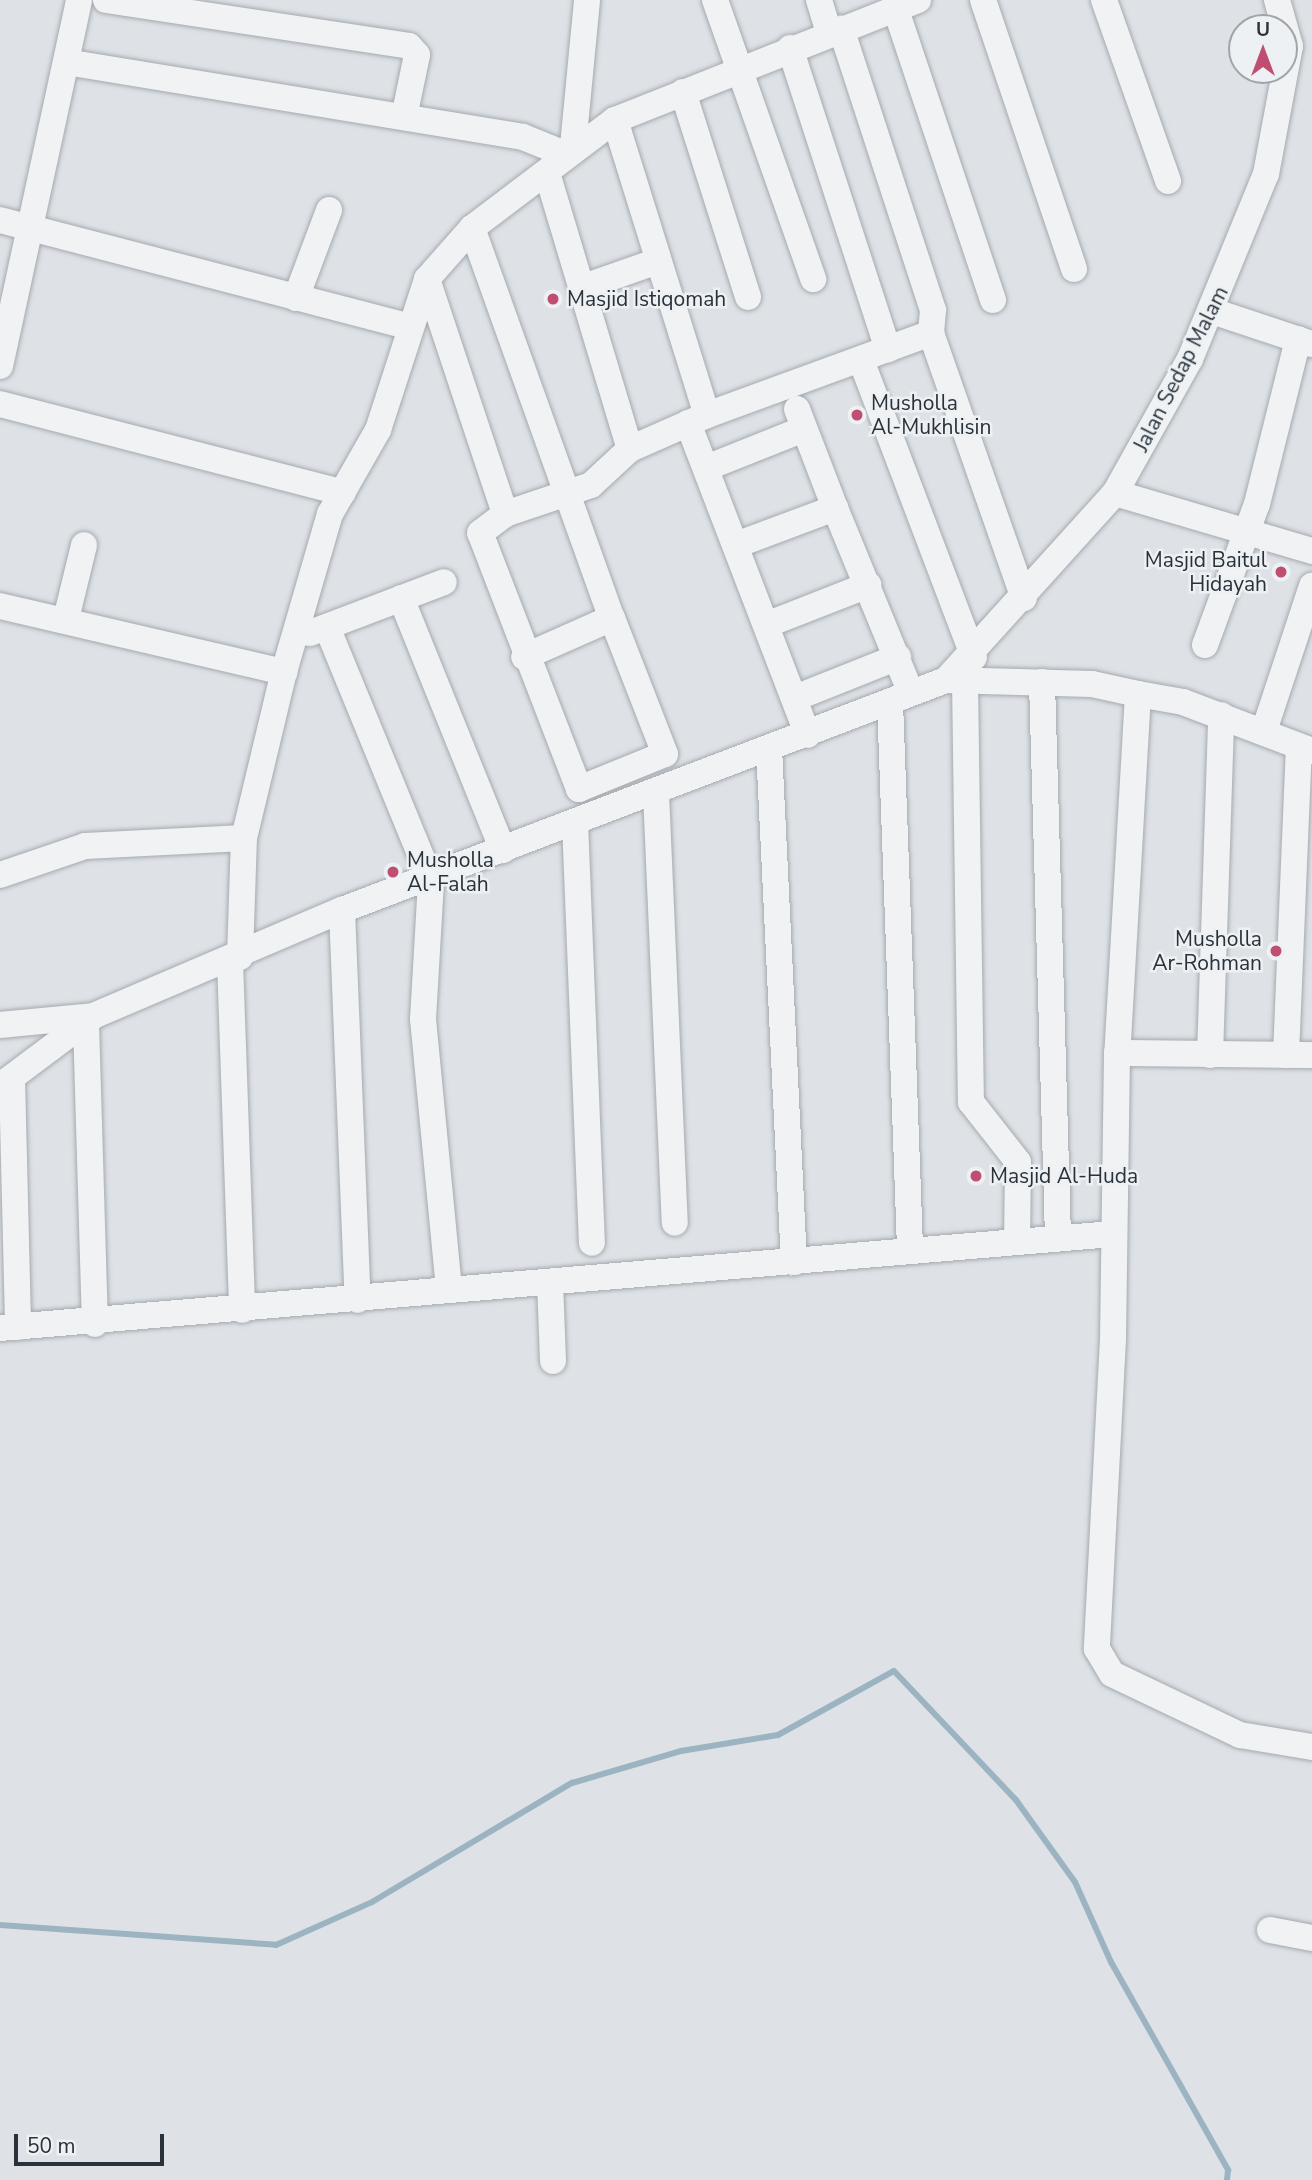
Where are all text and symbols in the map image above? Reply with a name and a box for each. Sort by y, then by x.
north arrow [1228,14,1298,84]
text: U [1256,17,1270,43]
street label: Jalan Sedap Malam [1128,282,1234,456]
place label: Masjid Istiqomah [567,286,726,312]
marker: Masjid Istiqomah [545,291,561,307]
place label: Musholla Al-Mukhlisin [871,390,991,440]
marker: Musholla Al-Mukhlisin [849,407,865,423]
place label: Masjid Baitul Hidayah [1145,547,1267,597]
marker: Masjid Baitul Hidayah [1273,564,1289,580]
place label: Musholla Al-Falah [407,847,494,897]
marker: Musholla Al-Falah [385,864,401,880]
place label: Musholla Ar-Rohman [1152,926,1262,976]
marker: Musholla Ar-Rohman [1268,943,1284,959]
place label: Masjid Al-Huda [990,1163,1138,1189]
marker: Masjid Al-Huda [968,1168,984,1184]
scale bar [18,2120,168,2164]
text: 50 m [27,2132,76,2160]

